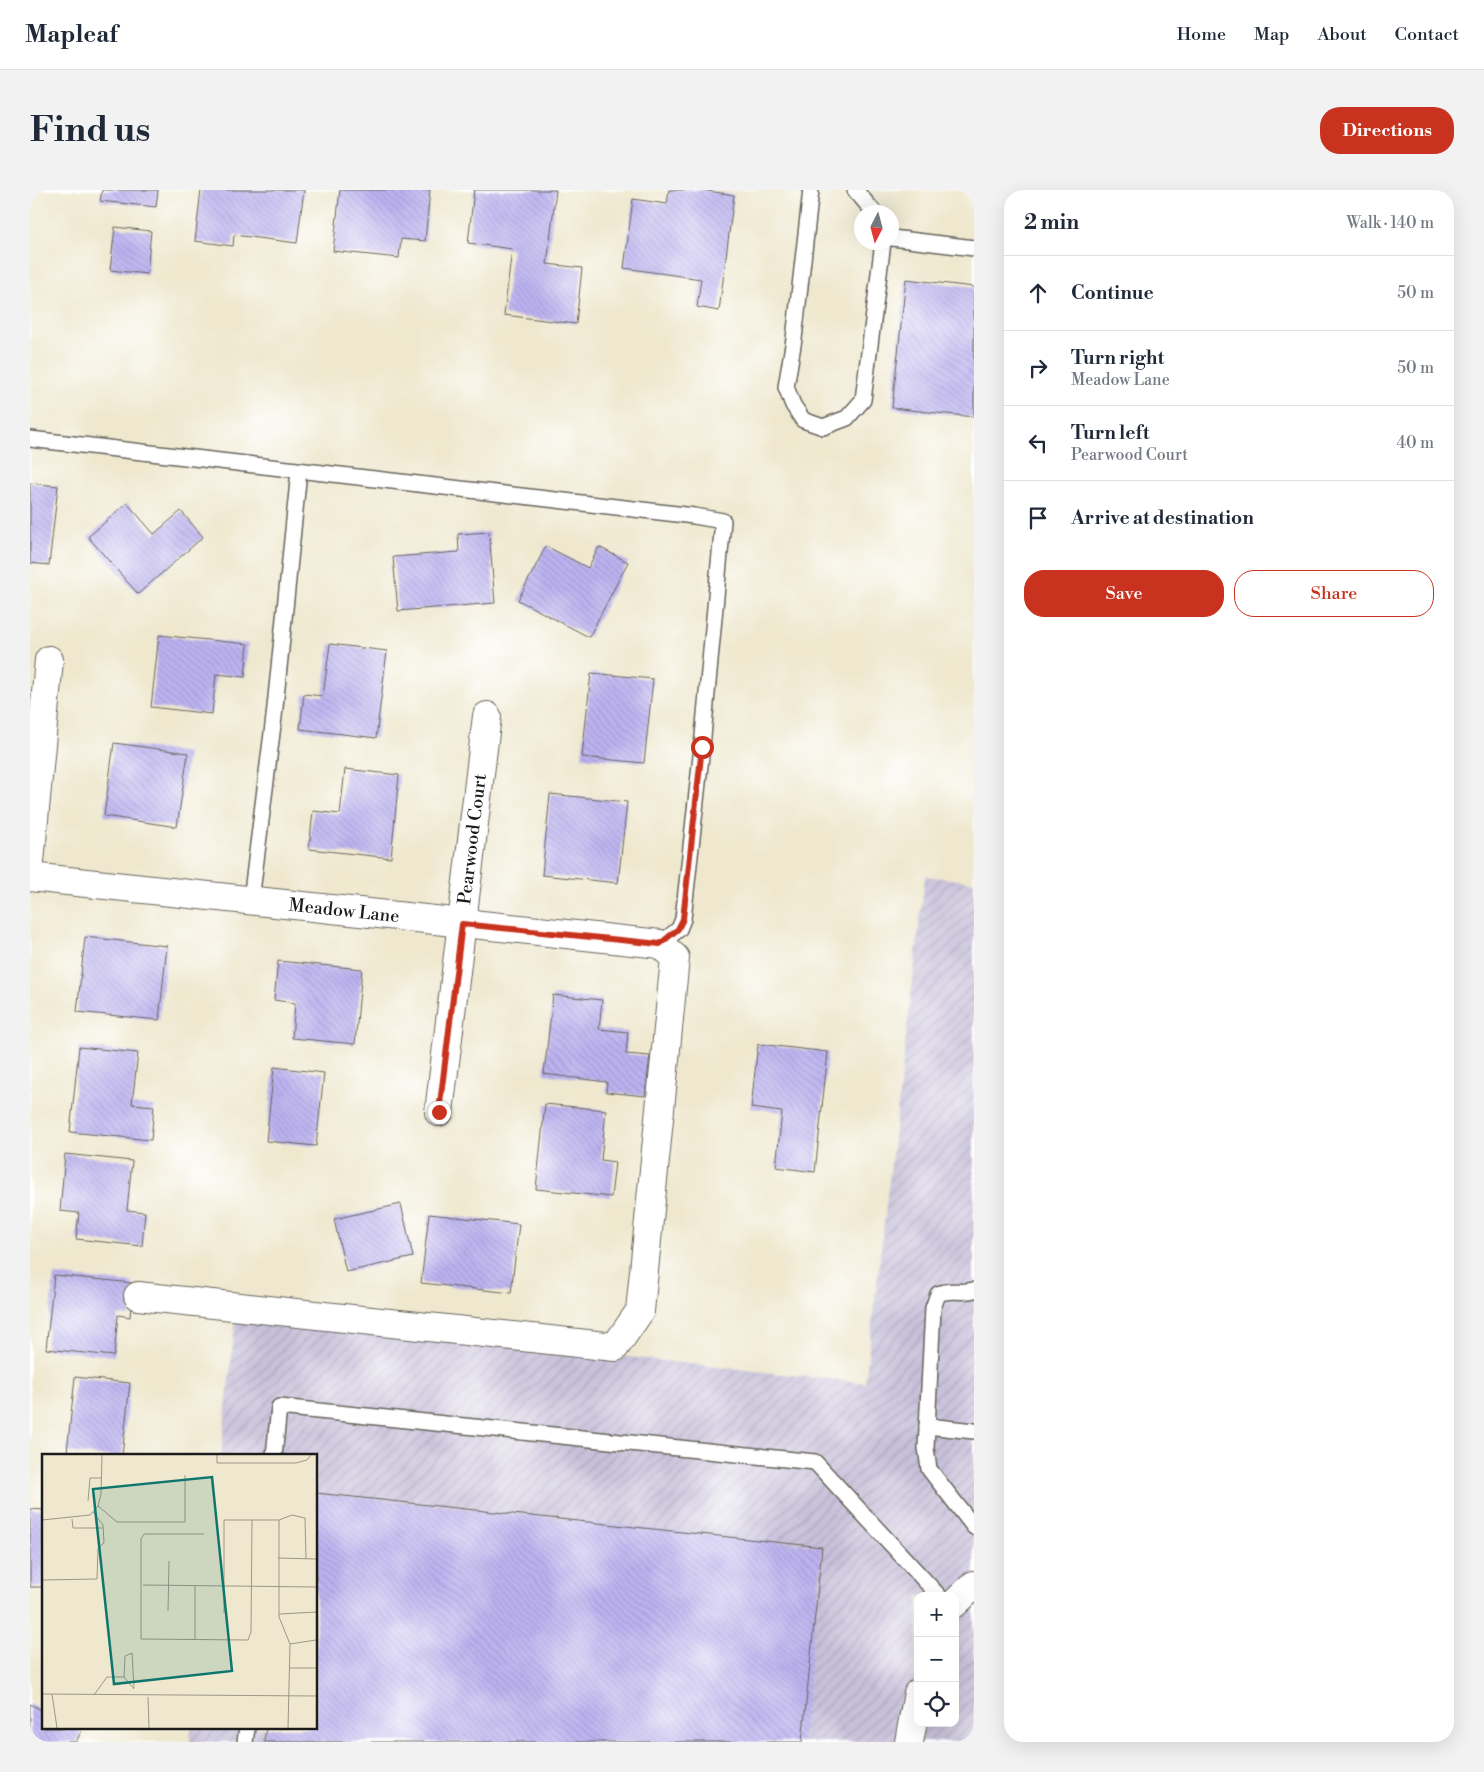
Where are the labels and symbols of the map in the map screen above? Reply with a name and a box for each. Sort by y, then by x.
north arrow [854,205,899,250]
route start [691,736,714,759]
street label: Pearwood Court [453,772,492,906]
street label: Meadow Lane [288,893,401,928]
route end [428,1101,451,1124]
inset map [42,1454,318,1730]

